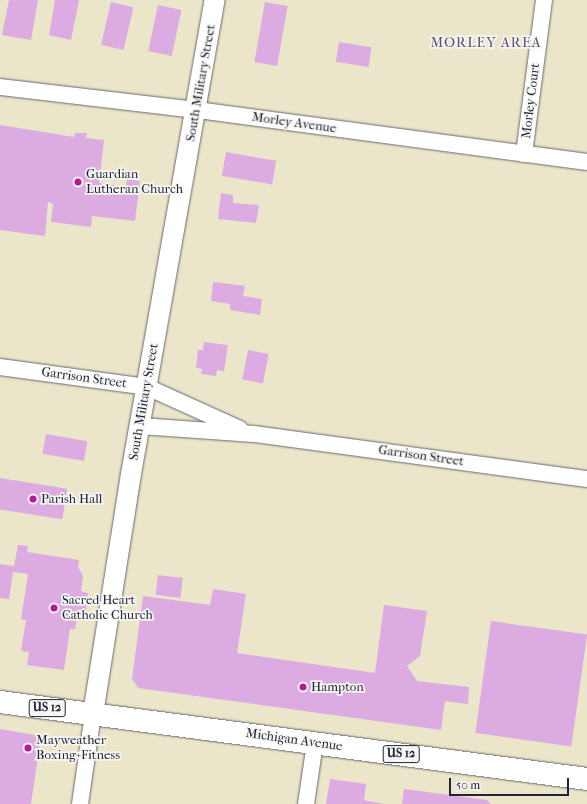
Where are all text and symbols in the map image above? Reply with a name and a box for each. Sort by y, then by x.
street label: South Military Street [183,23,219,143]
district label: MORLEY AREA [430,35,542,51]
street label: Morley Court [519,62,543,140]
street label: Morley Avenue [251,109,337,137]
place label: Guardian Lutheran Church [86,167,183,198]
marker: Guardian Lutheran Church [73,177,83,187]
street label: South Military Street [126,342,162,462]
street label: Garrison Street [40,364,128,392]
street label: Garrison Street [377,442,465,470]
place label: Parish Hall [41,491,102,507]
marker: Parish Hall [28,494,38,504]
place label: Sacred Heart Catholic Church [62,593,153,624]
marker: Sacred Heart Catholic Church [49,603,59,613]
place label: Hampton [311,679,364,695]
marker: Hampton [298,682,308,692]
road number: US 12 [28,698,66,718]
street label: Michigan Avenue [245,725,343,755]
place label: Mayweather Boxing+Fitness [36,733,120,764]
marker: Mayweather Boxing+Fitness [23,743,33,753]
road number: US 12 [382,744,420,764]
scale bar [451,770,571,796]
text: 50 m [456,778,480,792]

